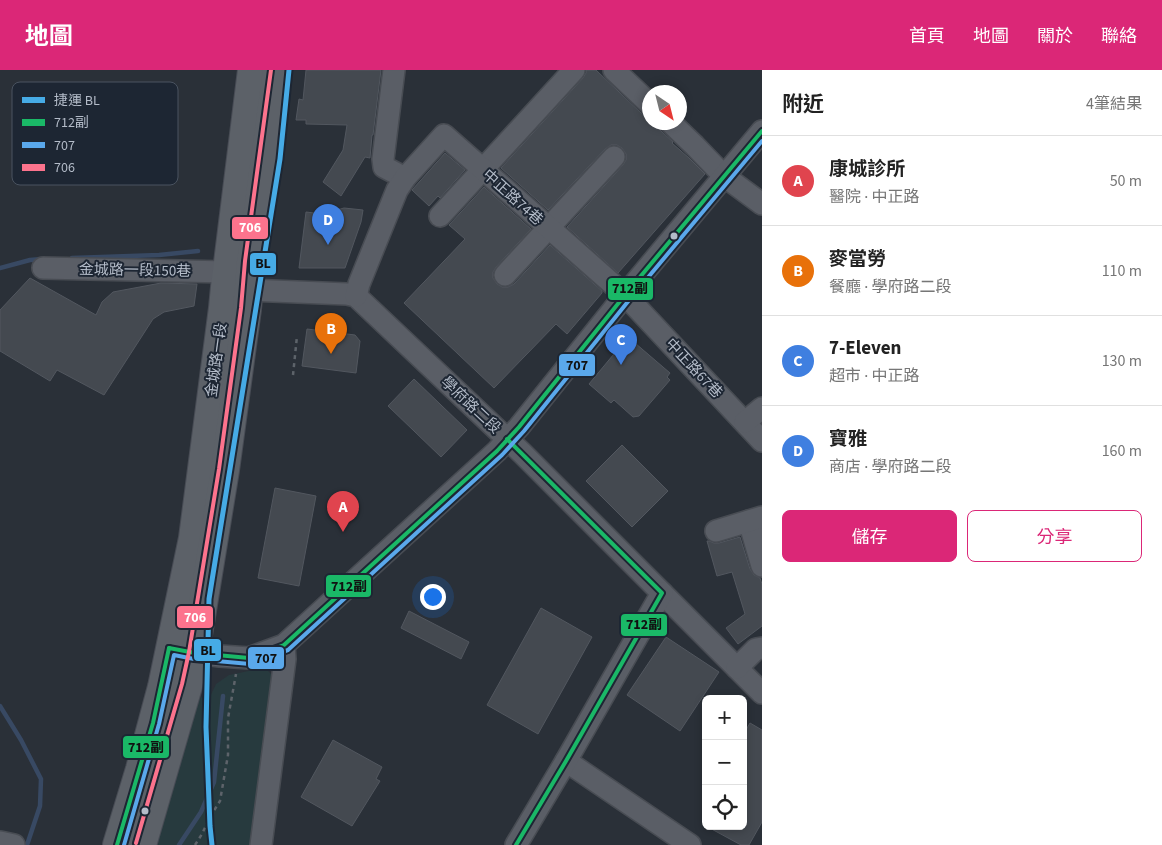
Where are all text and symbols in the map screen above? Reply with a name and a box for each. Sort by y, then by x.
text: 地圖 [25,19,73,54]
text: 首頁 [909,24,945,49]
text: 地圖 [973,24,1009,49]
text: 關於 [1037,24,1073,49]
text: 聯絡 [1101,24,1137,49]
legend [12,82,178,185]
north arrow [642,85,687,130]
text: 附近 [782,89,824,119]
text: 捷運 BL [54,91,100,111]
text: 4筆結果 [1086,93,1142,115]
text: 712副 [54,113,89,133]
text: 707 [54,136,75,156]
text: 康城診所 [829,156,905,183]
text: 706 [54,158,75,178]
street label: 中正路74巷 [478,165,548,230]
text: A [793,170,803,192]
text: 50 m [1110,170,1142,192]
text: 醫院 · 中正路 [829,186,919,208]
pin: D [312,204,344,245]
line badge: 706 [231,216,269,240]
text: 706 [239,218,261,238]
unlabelled marker [669,231,679,241]
text: 麥當勞 [829,246,886,273]
line badge: BL [249,252,277,276]
text: BL [255,254,271,274]
street label: 金城路一段150巷 [79,259,191,282]
text: B [793,260,803,282]
text: 110 m [1102,260,1142,282]
text: 餐廳 · 學府路二段 [829,276,951,298]
line badge: 712副 [607,277,654,301]
text: 712副 [612,279,648,299]
pin: B [315,313,347,354]
street label: 金城路一段 [201,321,232,399]
pin: C [605,324,637,365]
street label: 中正路67巷 [660,334,727,403]
text: 7-Eleven [829,335,901,362]
text: C [793,350,803,372]
text: 130 m [1102,350,1142,372]
line badge: 707 [558,353,596,377]
text: 707 [566,356,588,376]
text: 超市 · 中正路 [829,365,919,387]
street label: 學府路二段 [436,372,505,439]
text: 寶雅 [829,426,867,453]
text: D [793,440,803,462]
text: 160 m [1102,440,1142,462]
text: 商店 · 學府路二段 [829,456,951,478]
pin: A [327,491,359,532]
button: 儲存 [782,510,957,562]
button: 分享 [967,510,1142,562]
line badge: 712副 [325,574,372,598]
text: 712副 [331,577,367,597]
your location [420,584,446,610]
line badge: 706 [176,605,214,629]
text: 706 [184,608,206,628]
line badge: 712副 [620,613,668,637]
text: 712副 [626,615,662,635]
line badge: BL [193,638,222,662]
text: BL [200,641,216,661]
line badge: 707 [247,646,285,670]
text: 707 [255,649,277,669]
map controls [702,695,747,830]
button: + [702,695,747,740]
line badge: 712副 [122,735,170,759]
text: 712副 [128,738,164,758]
button: − [702,740,747,785]
button: locate [702,785,747,830]
unlabelled marker [140,806,150,816]

